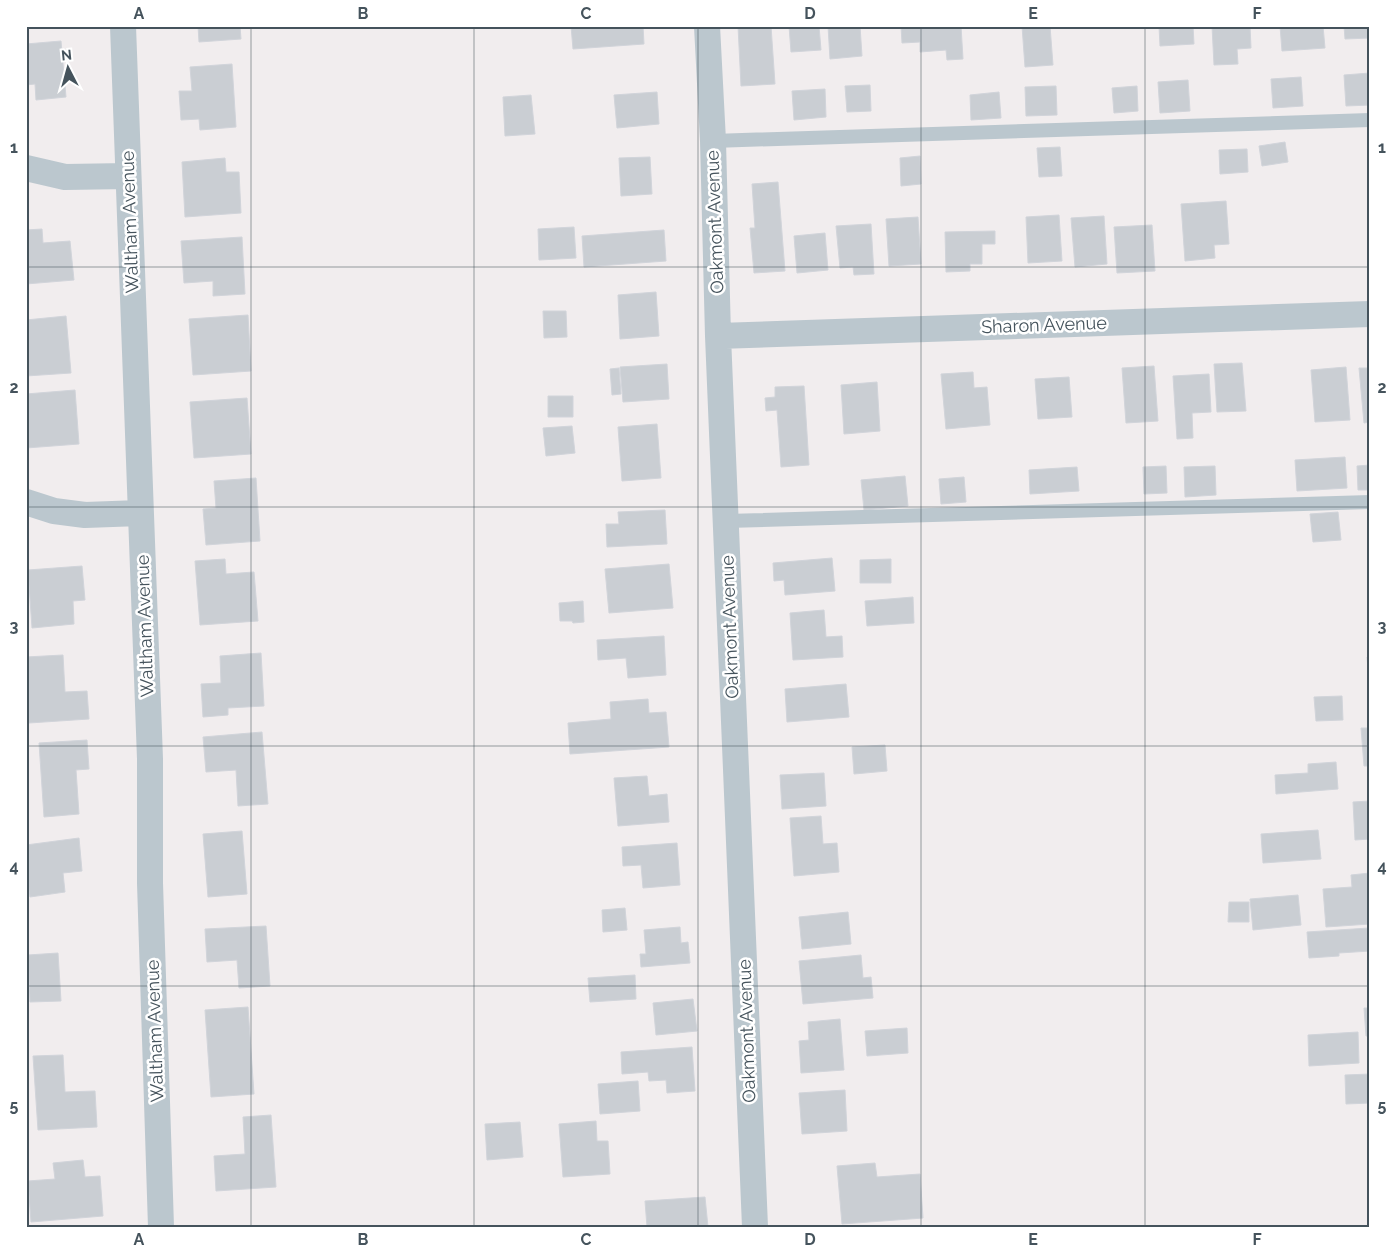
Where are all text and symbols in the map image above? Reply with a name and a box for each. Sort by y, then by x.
text: A [134,4,145,23]
text: B [358,4,369,23]
text: C [581,4,592,23]
text: D [804,4,816,23]
text: E [1028,4,1038,23]
text: F [1252,4,1262,23]
north arrow [42,42,92,92]
text: N [60,47,73,64]
text: 1 [10,138,18,157]
text: 1 [1378,138,1386,157]
street label: Oakmont Avenue [701,149,728,294]
street label: Waltham Avenue [117,150,142,294]
street label: Sharon Avenue [981,312,1108,337]
text: 2 [9,378,19,397]
text: 2 [1377,378,1387,397]
street label: Waltham Avenue [132,554,157,698]
street label: Oakmont Avenue [716,554,743,699]
text: 3 [10,617,19,636]
text: 3 [1378,617,1387,636]
text: 4 [9,857,19,876]
text: 4 [1377,857,1387,876]
street label: Oakmont Avenue [733,958,760,1103]
street label: Waltham Avenue [142,959,167,1103]
text: 5 [10,1096,19,1115]
text: 5 [1378,1096,1387,1115]
text: A [134,1230,145,1249]
text: B [358,1230,369,1249]
text: C [581,1230,592,1249]
text: D [804,1230,816,1249]
text: E [1028,1230,1038,1249]
text: F [1252,1230,1262,1249]

